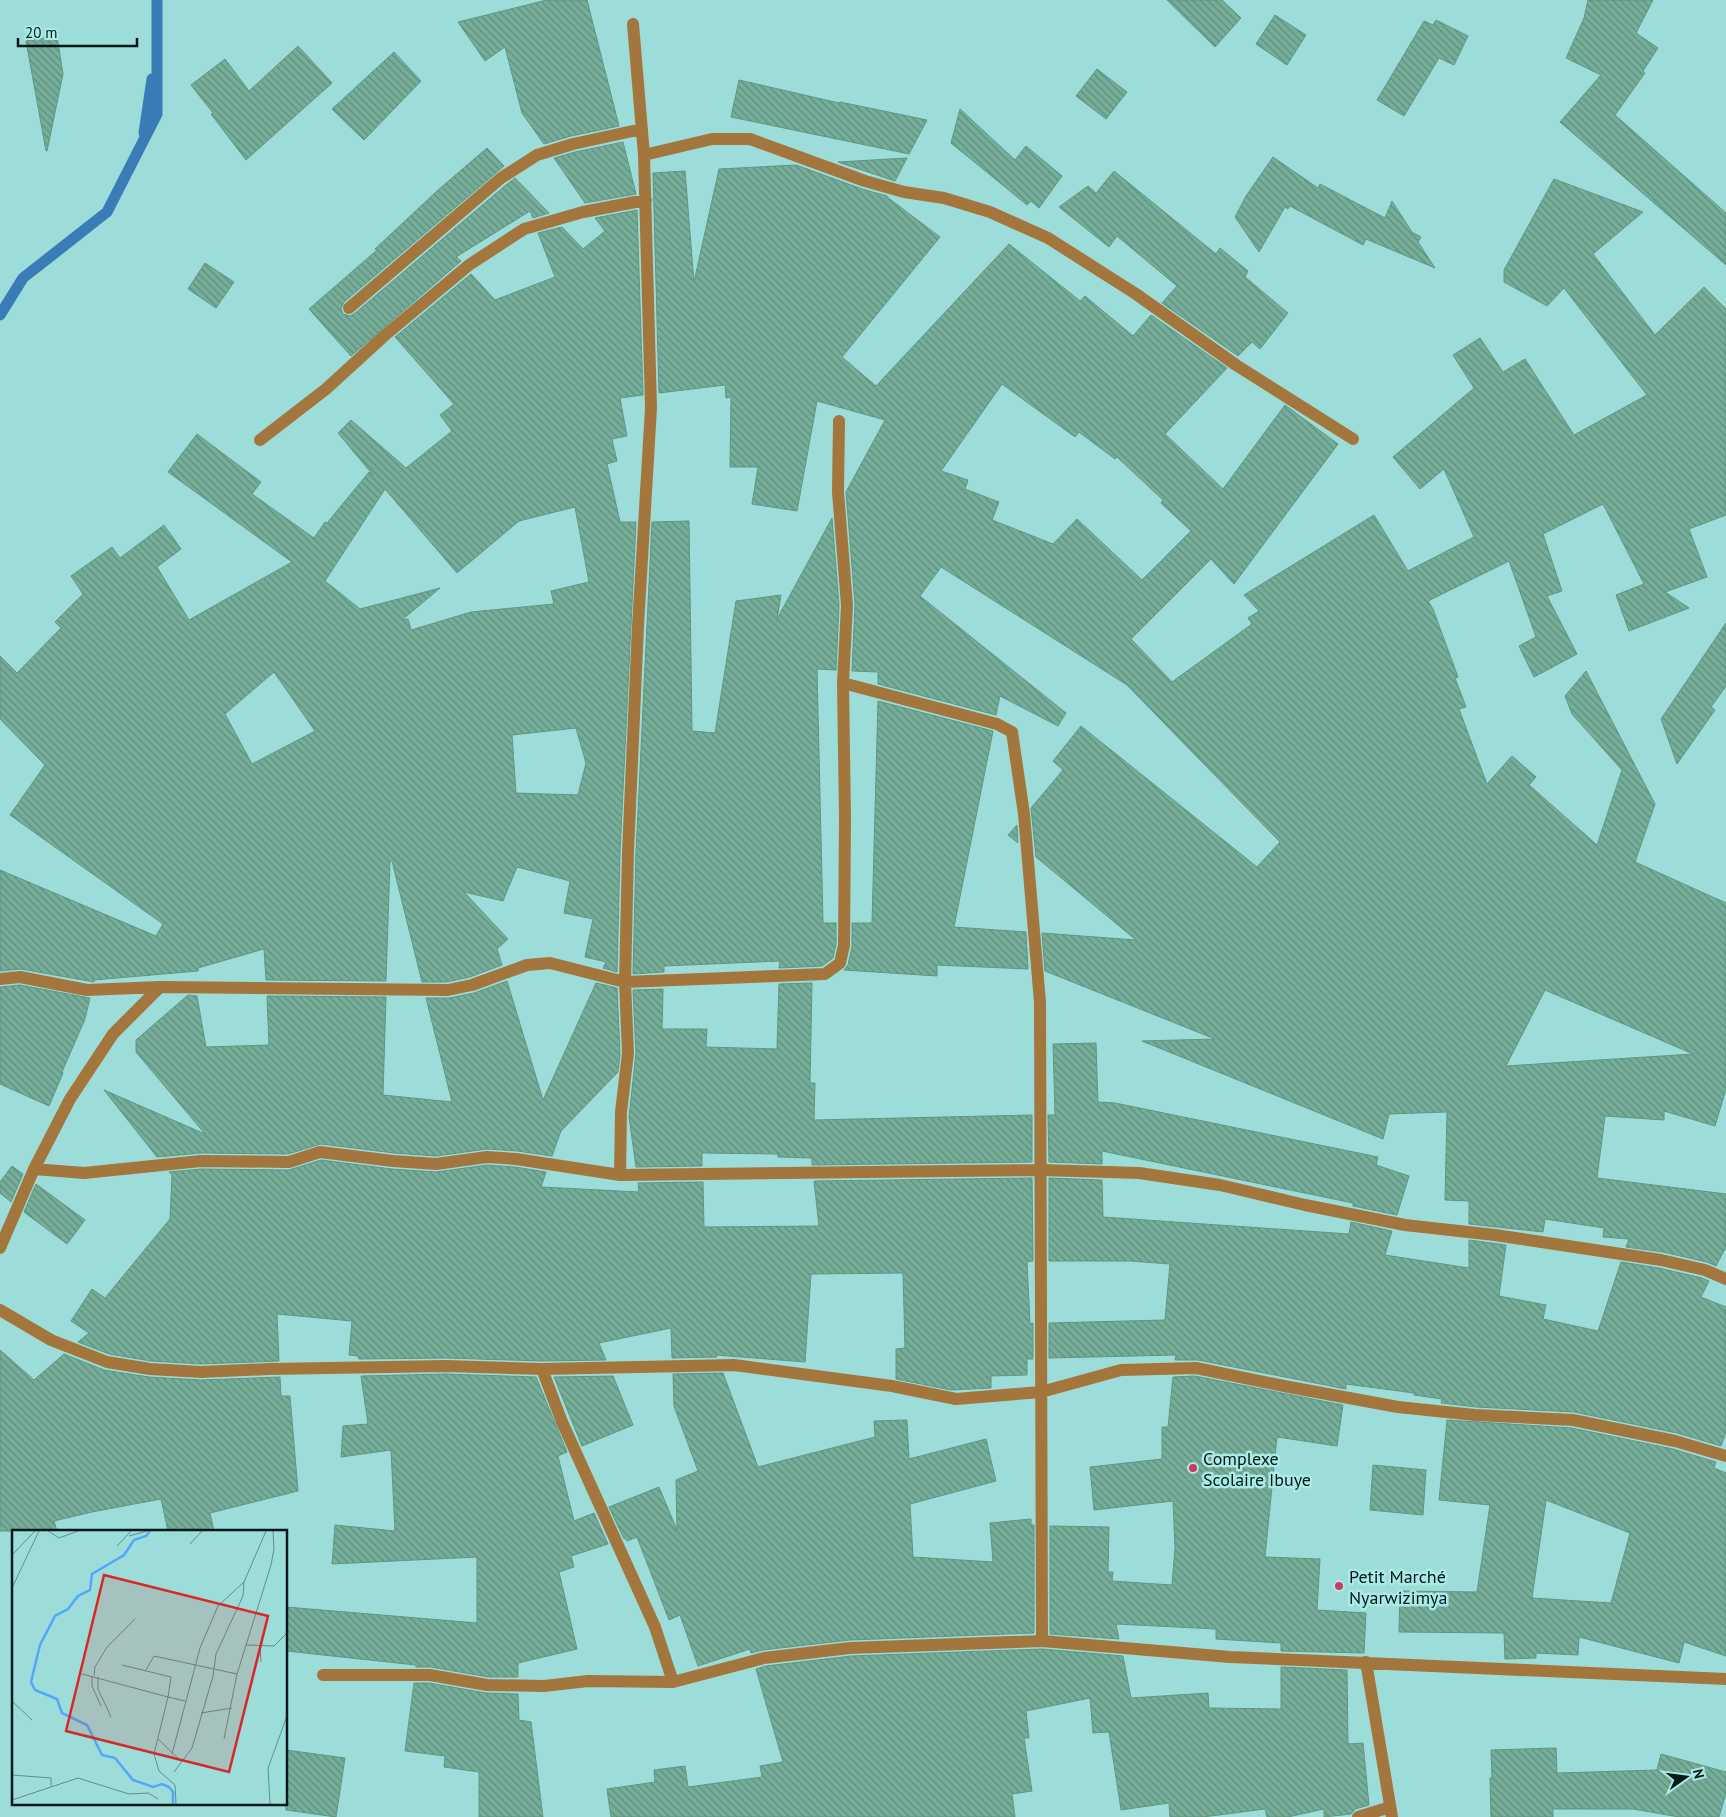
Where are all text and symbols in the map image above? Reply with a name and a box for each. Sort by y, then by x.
scale bar [18,15,136,47]
text: 20 m [25,23,58,42]
place label: Complexe Scolaire Ibuye [1203,1447,1311,1491]
marker: Complexe Scolaire Ibuye [1187,1462,1199,1474]
inset map [12,1530,288,1804]
place label: Petit Marché Nyarwizimya [1349,1565,1447,1609]
marker: Petit Marché Nyarwizimya [1333,1580,1345,1592]
north arrow [1661,1752,1711,1802]
text: N [1689,1767,1708,1780]

